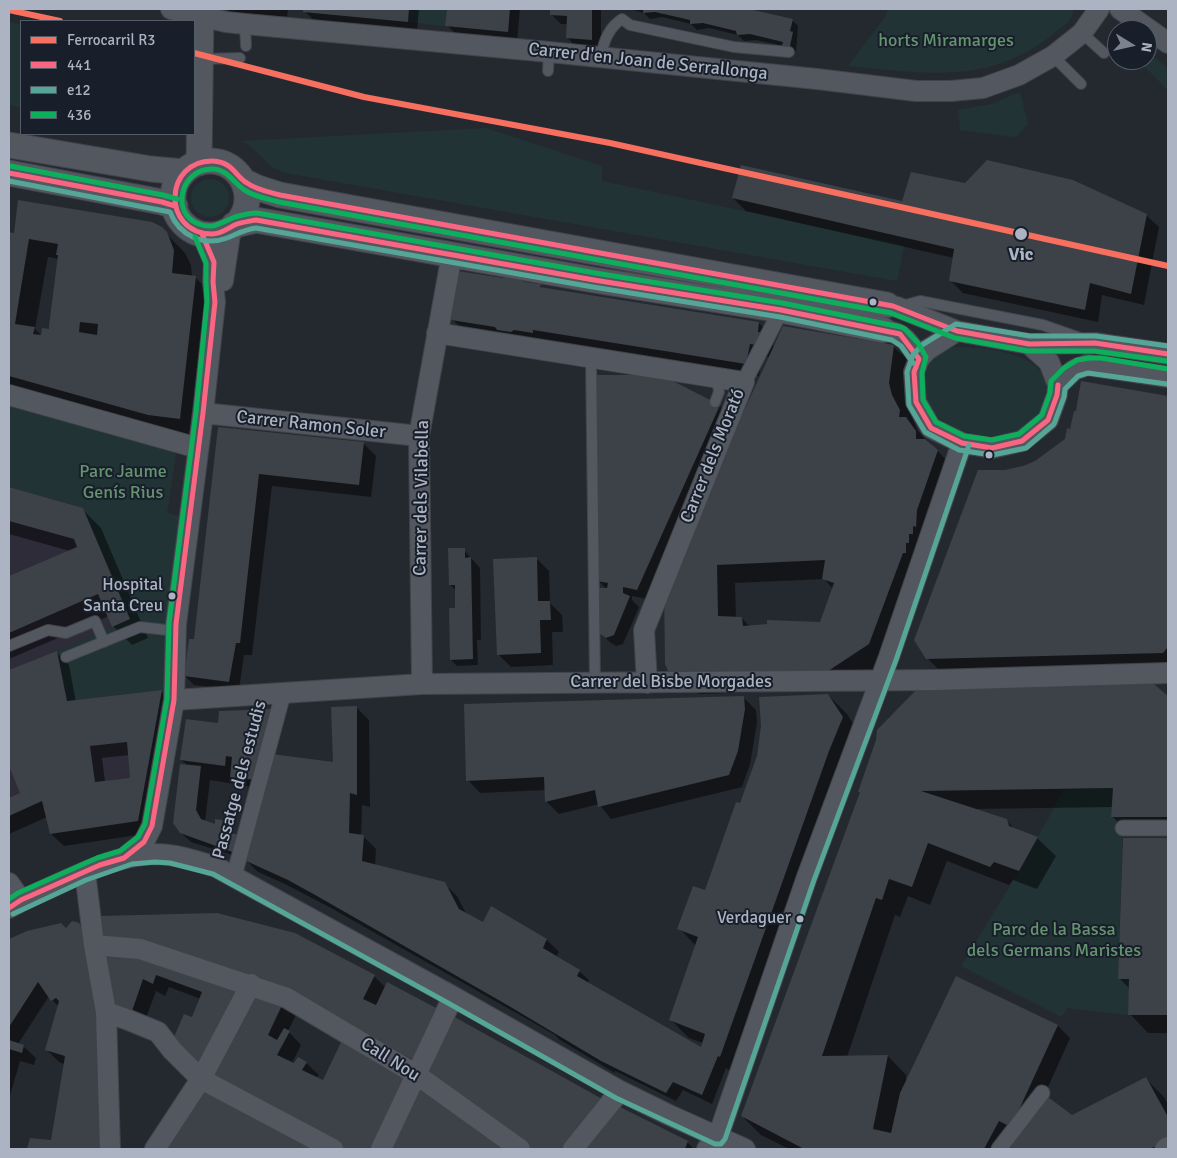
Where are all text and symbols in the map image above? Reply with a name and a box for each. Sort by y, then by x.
legend [20,20,195,135]
north arrow [1107,20,1157,70]
park label: horts Miramarges [878,30,1014,52]
text: Ferrocarril R3 [67,31,155,49]
street label: Carrer d'en Joan de Serrallonga [527,39,769,85]
text: N [1137,41,1155,53]
text: 441 [67,56,91,74]
text: e12 [67,81,91,99]
text: 436 [67,106,91,124]
marker: Vic [1013,226,1029,242]
place label: Vic [1009,244,1033,266]
unlabelled marker [868,297,878,307]
street label: Carrer dels Morató [676,386,750,526]
street label: Carrer Ramon Soler [235,406,387,444]
street label: Carrer dels Vilabella [410,420,434,576]
unlabelled marker [984,450,994,460]
park label: Parc Jaume Genís Rius [79,461,167,504]
place label: Hospital Santa Creu [83,576,163,616]
marker: Hospital Santa Creu [167,591,177,601]
street label: Carrer del Bisbe Morgades [570,671,772,693]
street label: Passatge dels estudis [208,698,272,862]
place label: Verdaguer [717,909,791,929]
marker: Verdaguer [795,914,805,924]
park label: Parc de la Bassa dels Germans Maristes [967,919,1141,962]
street label: Call Nou [356,1033,424,1087]

